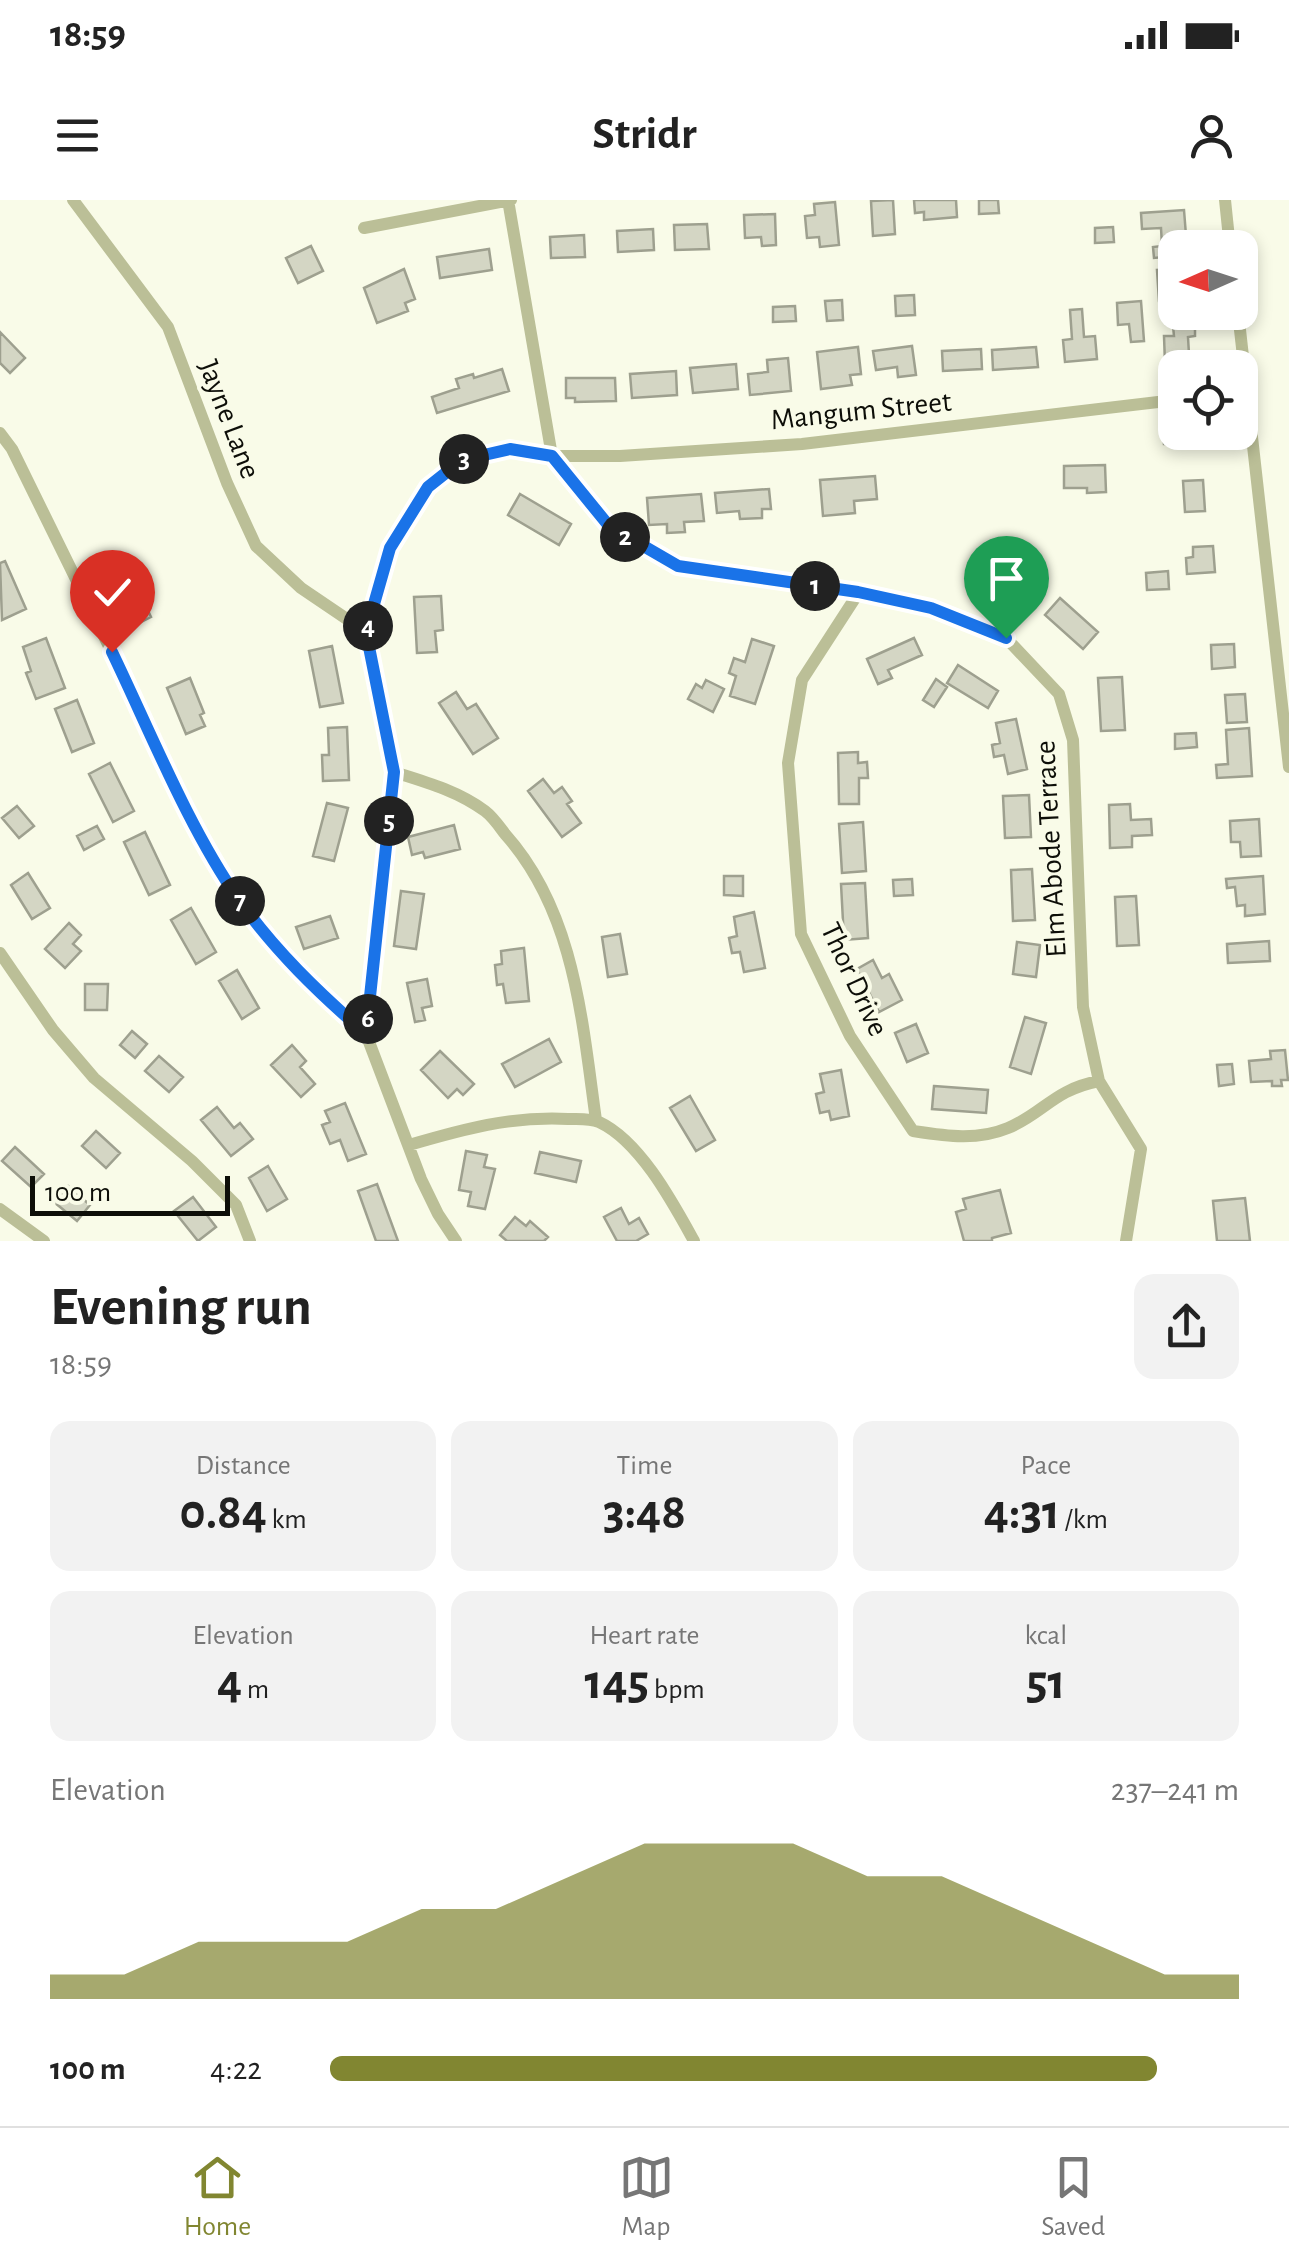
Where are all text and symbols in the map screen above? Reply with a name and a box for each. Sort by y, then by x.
text: 18:59 [50,16,126,54]
icon: menu [50,108,105,163]
icon: person [1184,108,1239,163]
text: Stridr [592,112,697,157]
north arrow [1158,230,1258,330]
map controls [1158,230,1258,450]
button: locate [1158,350,1258,450]
street label: Jayne Lane [193,356,265,483]
street label: Mangum Street [769,387,953,435]
pin: 3 [439,434,489,484]
text: 3 [458,445,470,473]
pin: 2 [600,512,650,562]
text: 2 [618,523,632,551]
pin [964,536,1049,639]
pin [70,550,155,653]
icon: arrive [979,551,1034,606]
pin: 1 [790,561,840,611]
icon: check [85,565,140,620]
text: 1 [810,572,820,600]
pin: 4 [343,601,393,651]
text: 4 [361,612,375,640]
street label: Elm Abode Terrace [1030,740,1072,958]
pin: 5 [364,796,414,846]
text: 5 [383,807,395,835]
pin: 7 [215,876,265,926]
text: 7 [234,887,246,915]
street label: Thor Drive [815,918,893,1041]
pin: 6 [343,994,393,1044]
text: 6 [361,1005,375,1033]
scale bar [30,1171,230,1216]
text: 100 m [45,1179,111,1207]
button: share [1134,1274,1239,1379]
text: Evening run [50,1280,312,1335]
text: 18:59 [50,1348,112,1380]
text: Distance [196,1452,291,1480]
text: Time [617,1452,672,1480]
text: Pace [1021,1452,1071,1480]
text: 0.84 [180,1488,267,1538]
text: 3:48 [603,1488,686,1538]
text: 4:31 [984,1488,1060,1538]
text: km [267,1506,307,1534]
text: /km [1060,1506,1108,1534]
text: Elevation [193,1622,294,1650]
text: Heart rate [590,1622,699,1650]
text: kcal [1024,1622,1067,1650]
text: 4 [217,1658,242,1708]
text: 145 [584,1658,649,1708]
text: 51 [1026,1658,1066,1708]
text: m [242,1676,269,1704]
text: bpm [649,1676,705,1704]
text: Elevation [50,1774,166,1806]
text: 237–241 m [1111,1774,1239,1806]
text: 100 m [50,2053,126,2085]
text: 4:22 [210,2053,262,2085]
tab: Home [184,2150,251,2244]
tab: Map [619,2150,674,2244]
tab: Saved [1041,2150,1105,2244]

